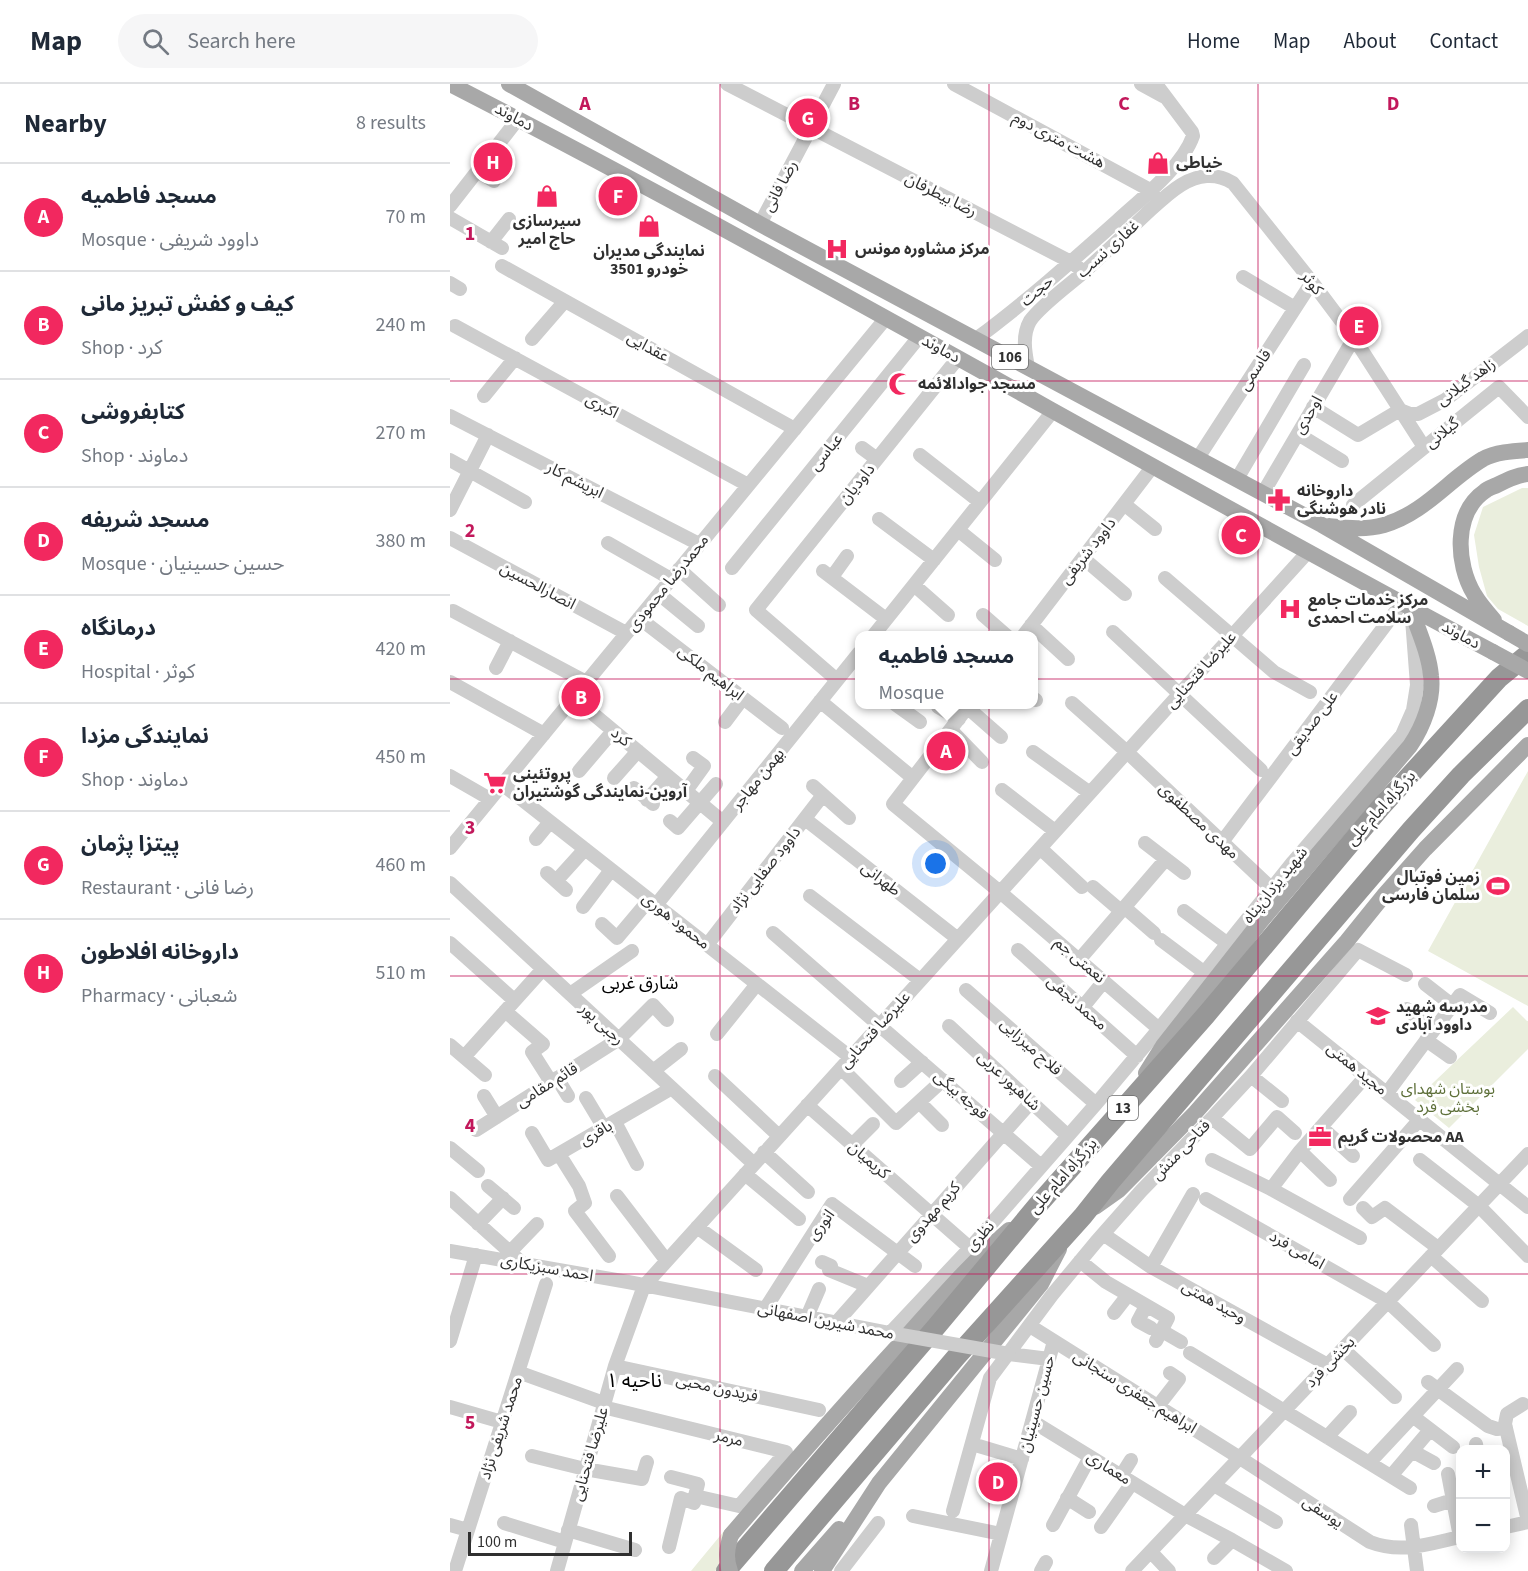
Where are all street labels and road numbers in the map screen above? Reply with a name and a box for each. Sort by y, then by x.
street label: دماوند [491,98,537,136]
street label: هشت متری دوم [1008,106,1109,175]
street label: رضا فانی [757,156,803,216]
street label: رضا بیطرفان [901,168,981,222]
street label: غفاری نسب [1072,215,1144,283]
street label: کوثر [1295,265,1329,300]
street label: حجت [1016,271,1058,311]
street label: عقدایی [623,327,673,367]
street label: دماوند [918,330,964,368]
road number: 106 [992,345,1028,369]
street label: قاسمی [1233,345,1277,395]
street label: زاهد گیلانی [1432,353,1500,411]
street label: اکبری [582,388,622,424]
street label: اوحدی [1288,392,1328,438]
street label: گیلانی [1420,412,1464,454]
street label: عباسی [804,429,848,475]
street label: ابریشم کار [541,456,607,505]
street label: داودیان [834,459,880,509]
street label: داوود شریفی [1055,513,1121,589]
street label: محمدرضا محمودی [622,530,714,636]
street label: انصارالحسین [496,557,580,615]
street label: دماوند [1438,616,1484,654]
street label: علیرضا فتحنایی [1160,627,1242,713]
street label: ابراهیم ملکی [673,640,749,707]
street label: علی صدیقی [1281,686,1343,760]
street label: کرد [606,722,636,752]
street label: بهمن مهاجر [726,744,790,815]
street label: بزرگراه امام علی [1341,766,1421,851]
street label: مهدی مصطفوی [1154,778,1244,864]
street label: داوود صفایی نژاد [724,822,806,918]
street label: شهید یزدان‌پناه [1237,842,1313,928]
street label: طهرانی [857,857,906,902]
street label: محمود هوری [637,887,715,955]
street label: نعمتی جم [1049,932,1110,989]
street label: محمد نجفی [1042,971,1112,1035]
street label: علیرضا فتحنایی [834,987,916,1073]
street label: رجبی پور [574,997,629,1050]
street label: فلاح میرزایی [994,1013,1067,1082]
street label: مجید همتی [1322,1038,1392,1100]
street label: شاهپور عربی [973,1046,1045,1116]
street label: قائم مقامی [512,1057,583,1114]
street label: قوجه بیگی [929,1065,993,1125]
road number: 13 [1108,1096,1138,1120]
street label: باقری [576,1115,616,1151]
street label: فتاحی منش [1147,1115,1215,1185]
street label: بزرگراه امام علی [1024,1133,1103,1219]
street label: کریمیان [844,1136,895,1184]
street label: کریم مهدوی [901,1177,967,1248]
street label: انوری [802,1205,840,1245]
street label: نظری [960,1216,1000,1256]
street label: امامی فرد [1265,1225,1329,1275]
street label: احمد سبزیکاری [499,1249,595,1287]
street label: وحید همتی [1178,1275,1250,1329]
street label: محمد شیرین اصفهانی [756,1297,896,1345]
street label: بخشی فرد [1300,1331,1360,1393]
street label: ابراهیم جعفری سنجانی [1069,1345,1201,1440]
street label: حسین حسینیان [1013,1353,1061,1455]
street label: فریدون محبی [674,1369,760,1407]
street label: محمد شریفی نژاد [474,1374,528,1482]
street label: علیرضا فتحنایی [566,1404,614,1504]
street label: مرمر [711,1424,746,1452]
street label: معماری [1083,1446,1135,1490]
street label: یوسفی [1298,1491,1348,1533]

